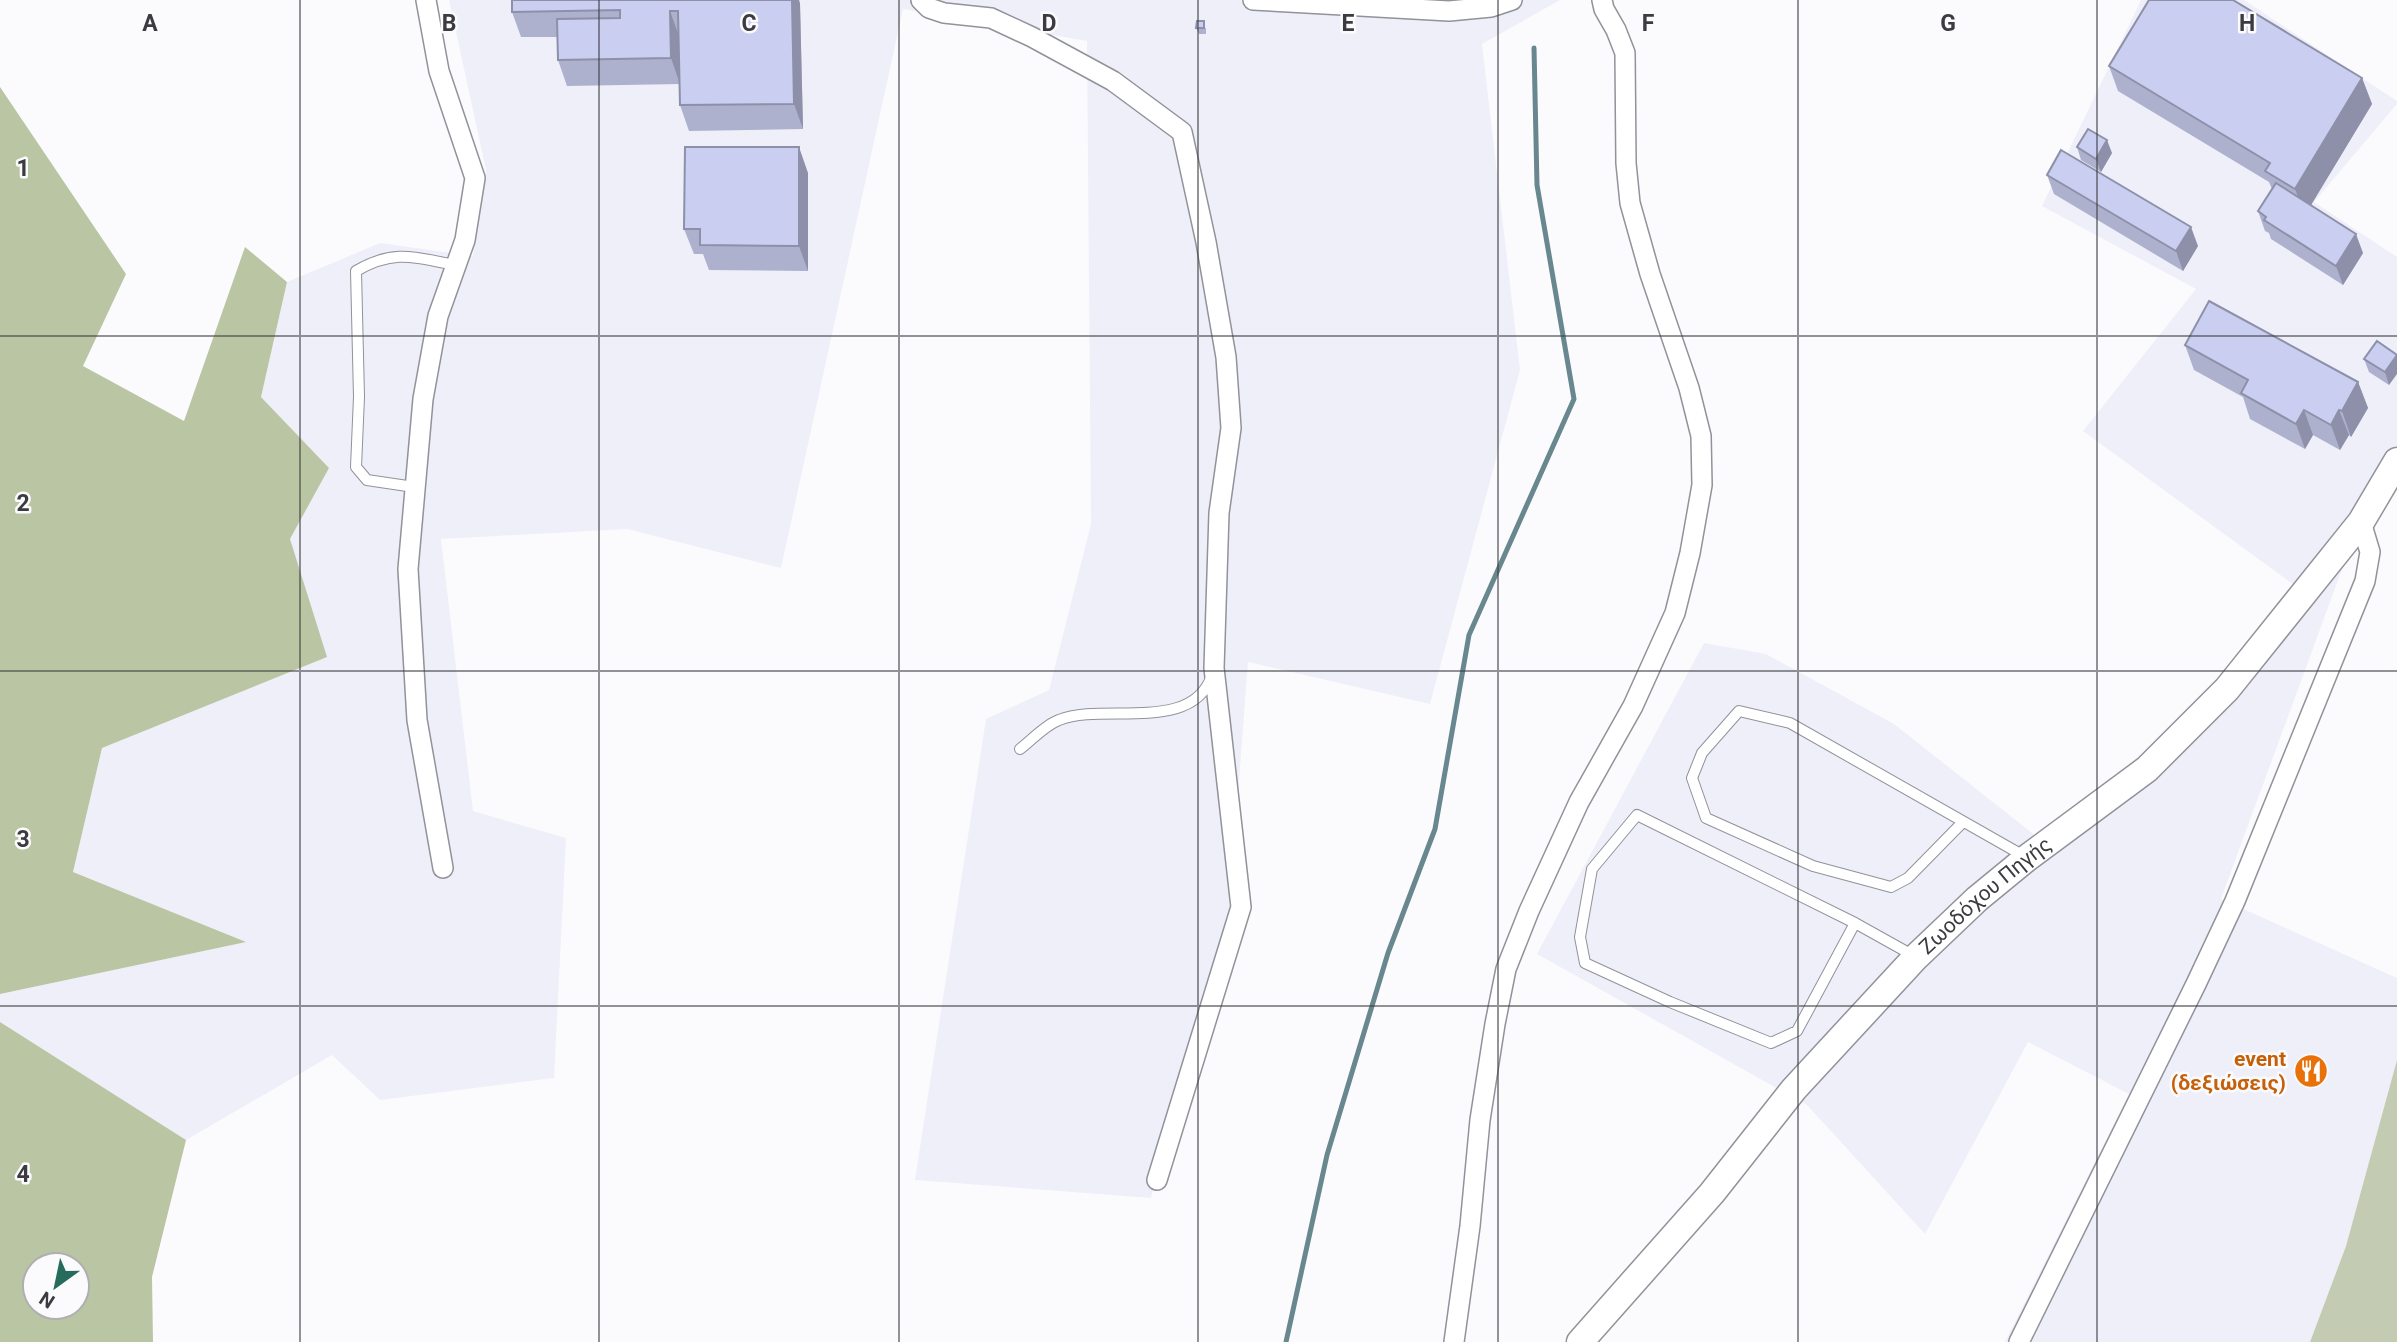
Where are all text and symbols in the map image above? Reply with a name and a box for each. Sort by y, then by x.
text: A [142,10,158,37]
text: B [442,10,456,37]
text: C [741,10,757,37]
text: D [1042,10,1056,37]
text: E [1342,10,1355,37]
text: F [1642,10,1655,37]
text: G [1940,10,1956,37]
text: H [2239,10,2255,37]
text: 1 [16,155,30,182]
text: 2 [16,490,30,517]
text: 3 [16,826,30,853]
street label: Ζωοδόχου Πηγής [1915,832,2056,959]
place label: event (δεξιώσεις) [2171,1047,2286,1095]
restaurant icon: event (δεξιώσεις) [2292,1052,2330,1090]
text: 4 [16,1161,30,1188]
north arrow [21,1251,91,1321]
text: N [35,1287,59,1313]

